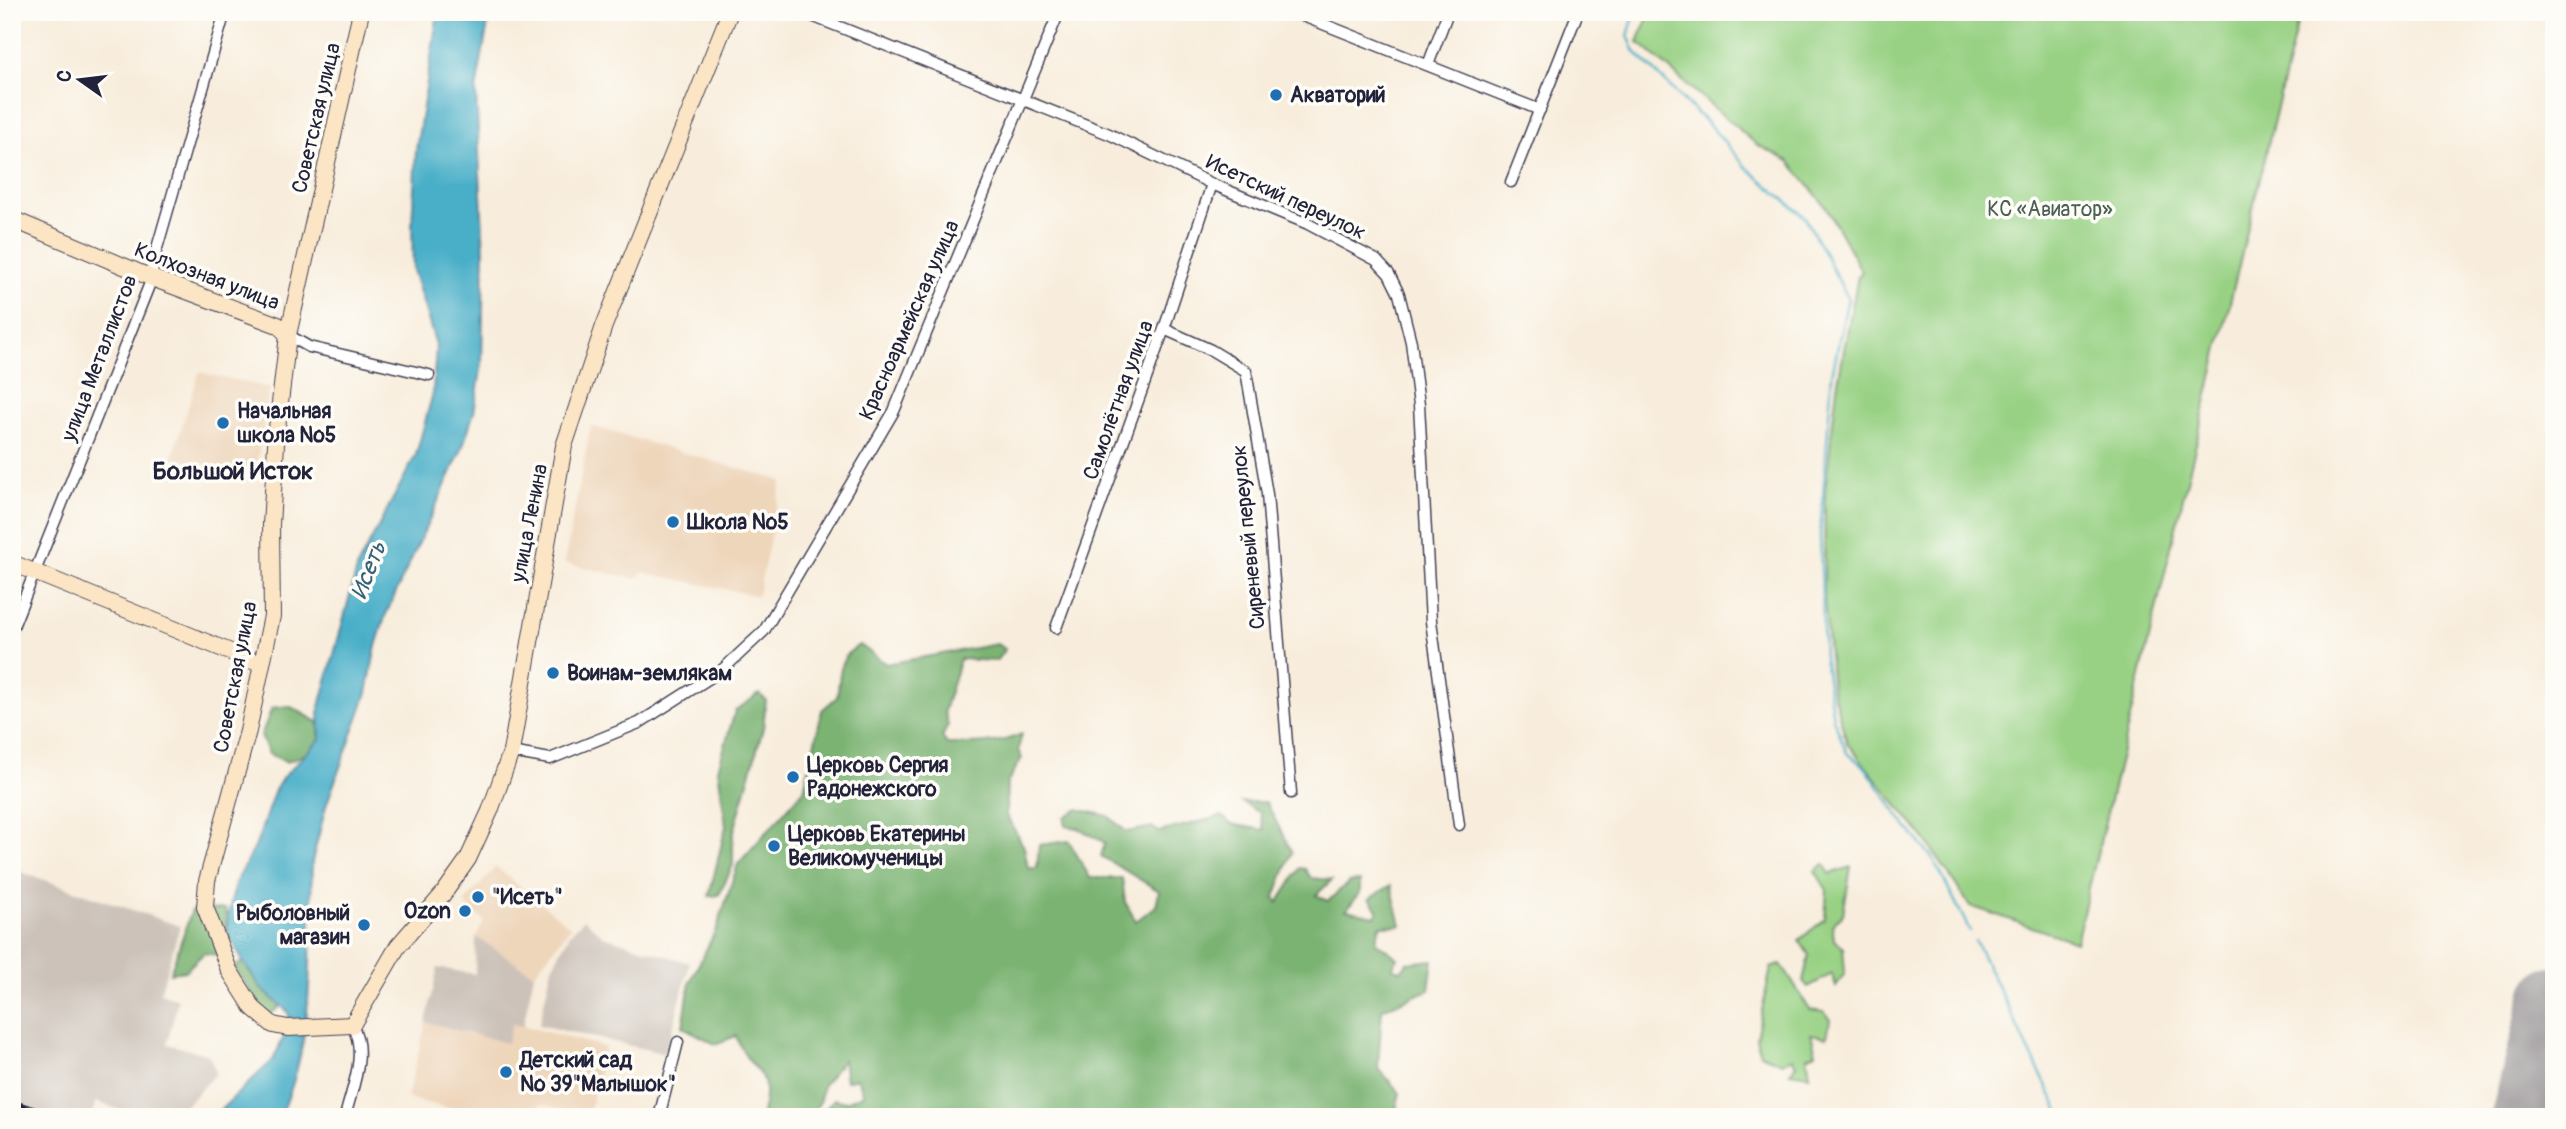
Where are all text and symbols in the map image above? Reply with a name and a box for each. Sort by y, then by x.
street label: Советская улица [286,40,347,196]
north arrow [46,46,116,116]
text: С [51,67,78,85]
place label: Акваторий [1290,82,1386,109]
marker: Акваторий [1268,87,1284,103]
street label: Исетский переулок [1202,149,1370,246]
park label: КС «Авиатор» [1987,196,2113,223]
street label: Красноармейская улица [853,216,966,424]
street label: Колхозная улица [130,236,283,317]
street label: улица Металлистов [55,271,144,446]
street label: Самолётная улица [1077,317,1160,484]
place label: Начальная школа №5 [237,398,336,449]
marker: Начальная школа №5 [215,415,231,431]
street label: Сиреневый переулок [1225,443,1272,631]
district label: Большой Исток [153,457,313,486]
street label: улица Ленина [505,462,554,585]
place label: Школа №5 [686,509,789,536]
marker: Школа №5 [665,514,681,530]
water label: Исеть [344,537,393,603]
street label: Советская улица [208,599,263,755]
place label: Воинам-землякам [567,660,732,687]
marker: Воинам-землякам [545,665,561,681]
place label: Церковь Сергия Радонежского [807,752,949,803]
marker: Церковь Сергия Радонежского [785,769,801,785]
place label: Церковь Екатерины Великомученицы [788,821,965,872]
marker: Церковь Екатерины Великомученицы [766,838,782,854]
place label: "Исеть" [492,884,563,911]
marker: "Исеть" [470,889,486,905]
place label: Ozon [404,898,451,925]
place label: Рыболовный магазин [236,900,350,951]
marker: Ozon [457,903,473,919]
marker: Рыболовный магазин [356,917,372,933]
place label: Детский сад № 39"Малышок" [518,1047,676,1098]
marker: Детский сад № 39"Малышок" [498,1064,514,1080]

